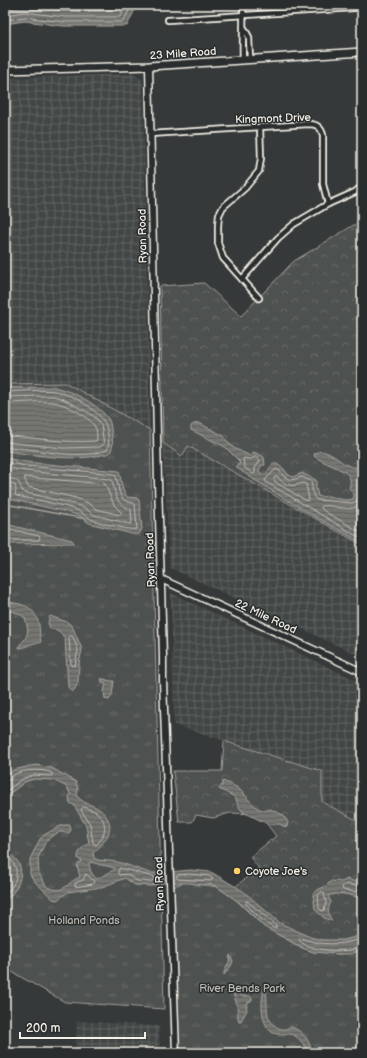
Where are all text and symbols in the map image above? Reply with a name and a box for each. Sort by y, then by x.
street label: 23 Mile Road [149,45,217,62]
street label: Kingmont Drive [235,111,312,126]
street label: Ryan Road [136,209,149,263]
street label: Ryan Road [143,532,158,588]
street label: 22 Mile Road [233,597,299,636]
street label: Ryan Road [152,856,167,912]
place label: Coyote Joe's [245,865,308,878]
marker: Coyote Joe's [232,866,242,876]
park label: Holland Ponds [48,914,120,927]
park label: River Bends Park [199,982,285,995]
scale bar [20,1014,145,1040]
text: 200 m [26,1021,60,1036]

